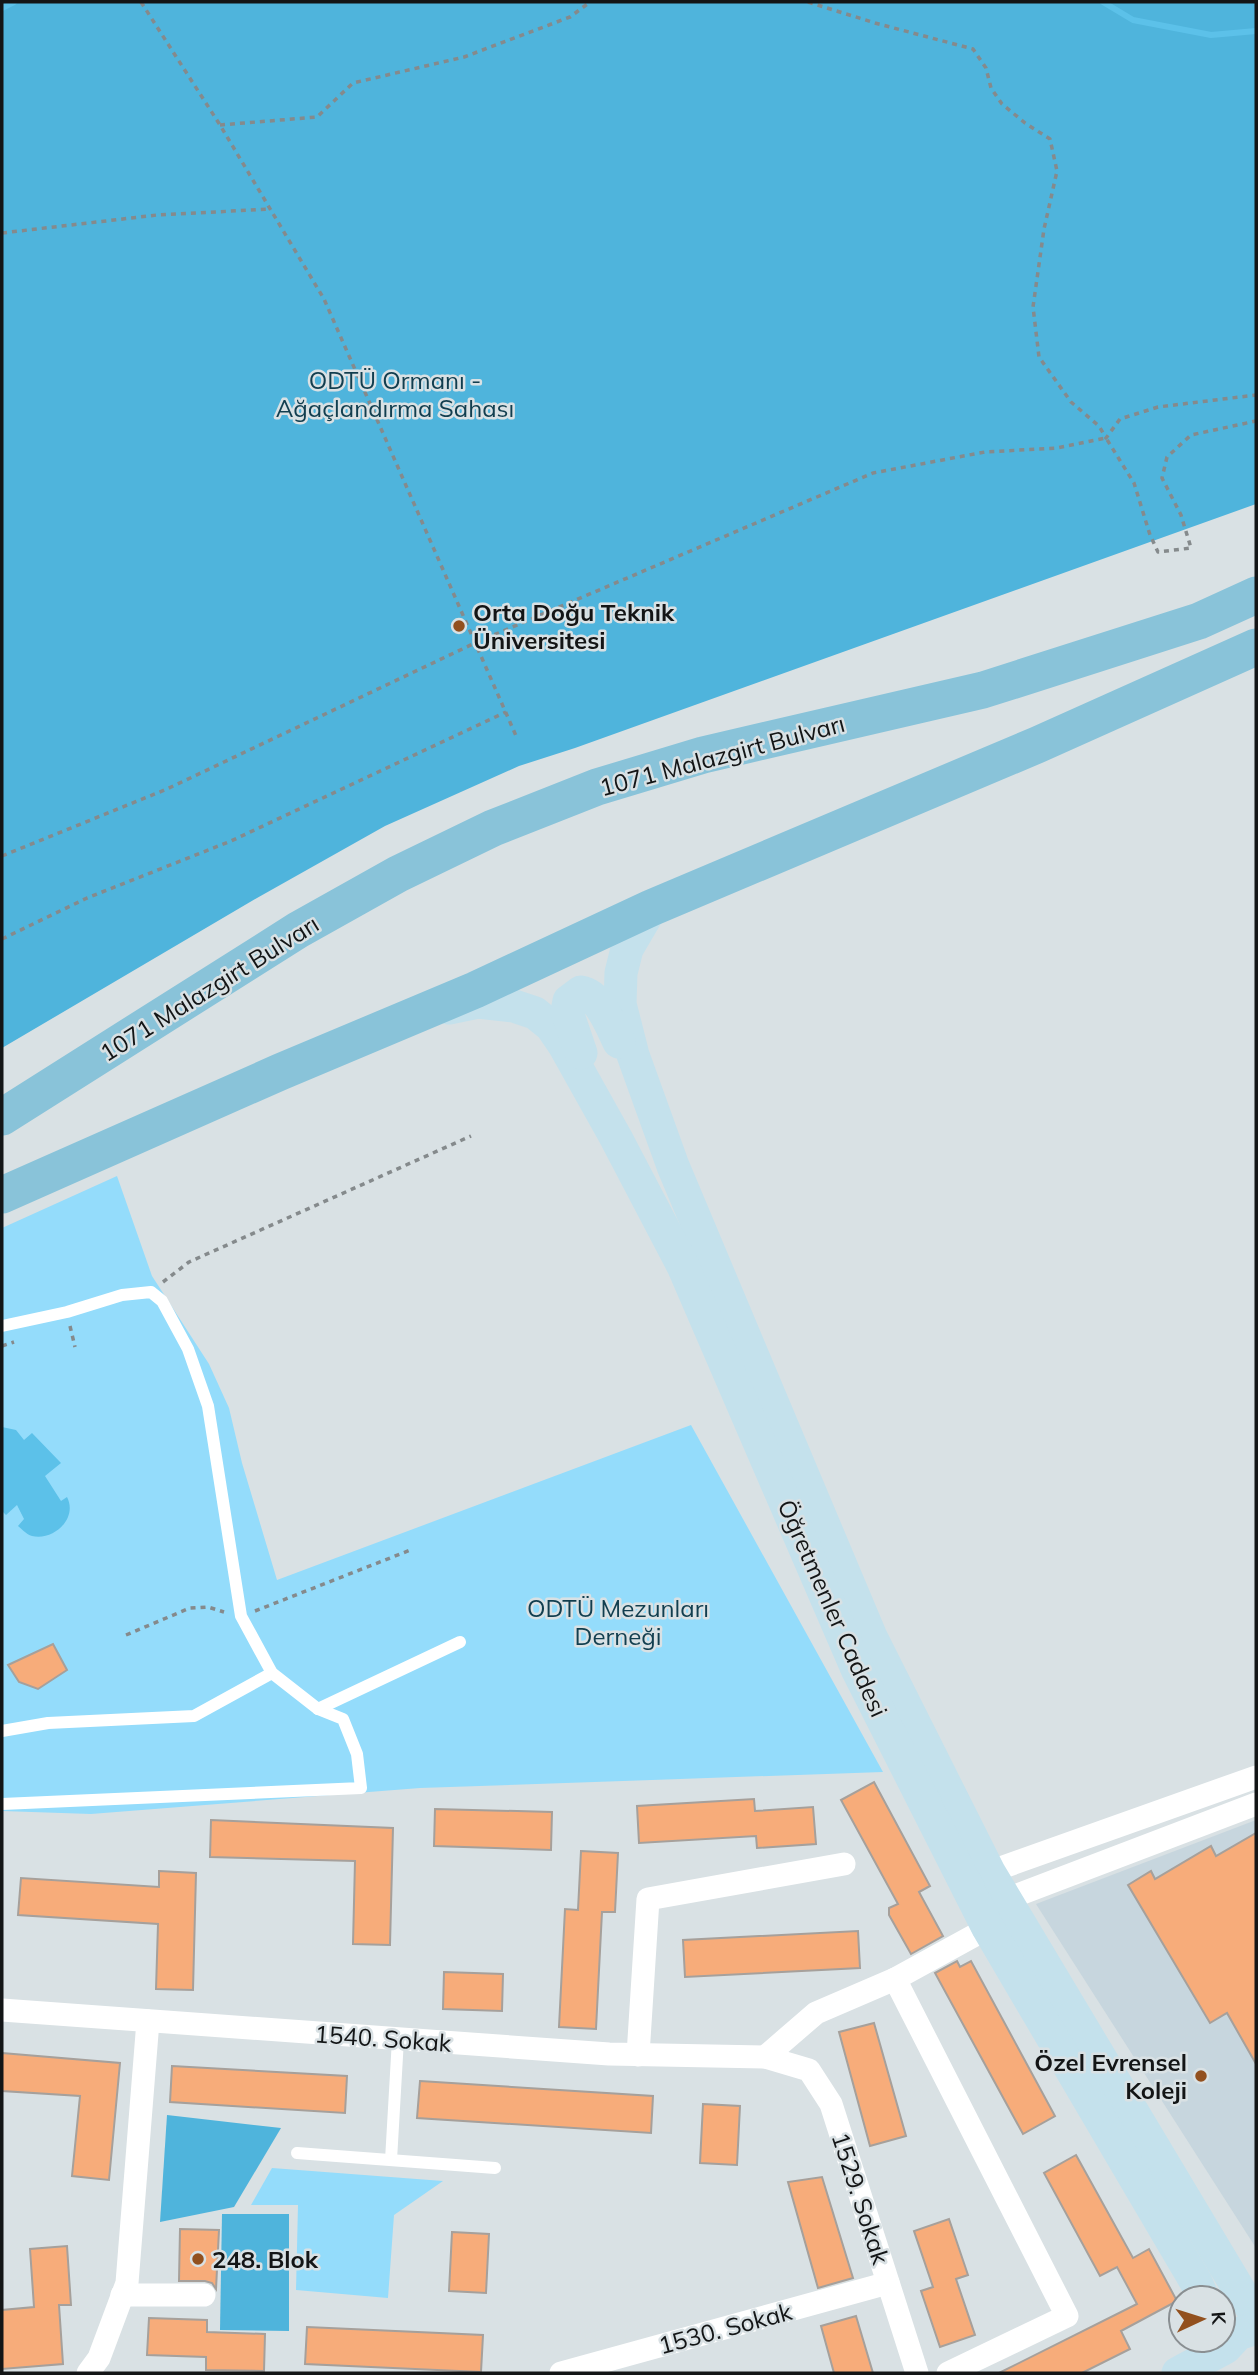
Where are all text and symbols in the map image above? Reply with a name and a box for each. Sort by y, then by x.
park label: ODTÜ Ormanı - Ağaçlandırma Sahası [276,365,514,423]
place label: Orta Doğu Teknik Üniversitesi [473,597,675,655]
marker: Orta Doğu Teknik Üniversitesi [451,618,467,634]
street label: 1071 Malazgirt Bulvarı [596,708,848,802]
street label: 1071 Malazgirt Bulvarı [94,908,324,1068]
street label: Öğretmenler Caddesi [772,1495,894,1721]
park label: ODTÜ Mezunları Derneği [527,1593,709,1651]
street label: 1540. Sokak [314,2018,453,2058]
place label: Özel Evrensel Koleji [1034,2047,1187,2105]
marker: Özel Evrensel Koleji [1193,2068,1209,2084]
street label: 1529. Sokak [826,2128,897,2268]
place label: 248. Blok [212,2244,319,2274]
marker: 248. Blok [190,2251,206,2267]
north arrow [1167,2284,1237,2354]
street label: 1530. Sokak [655,2296,796,2360]
text: K [1207,2311,1231,2326]

